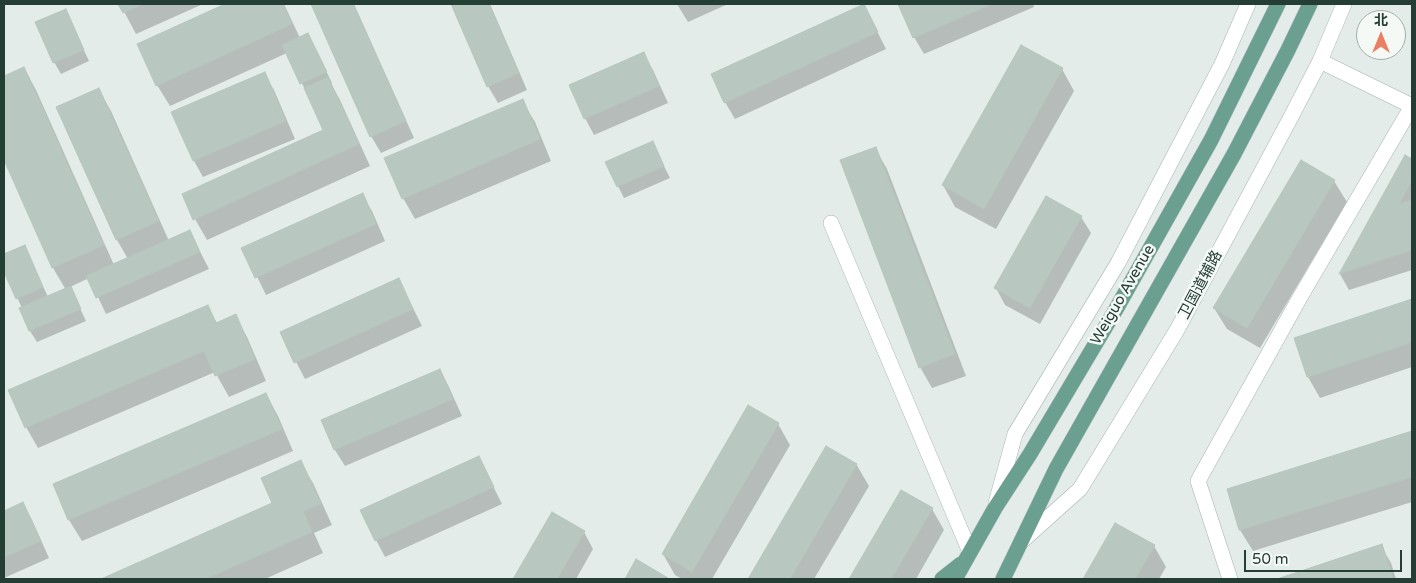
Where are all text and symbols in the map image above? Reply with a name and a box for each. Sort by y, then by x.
north arrow [1356,10,1406,60]
text: 北 [1374,12,1388,29]
street label: Weiguo Avenue [1087,242,1159,348]
street label: 卫国道辅路 [1175,248,1227,322]
scale bar [1246,540,1404,572]
text: 50 m [1252,550,1289,568]

